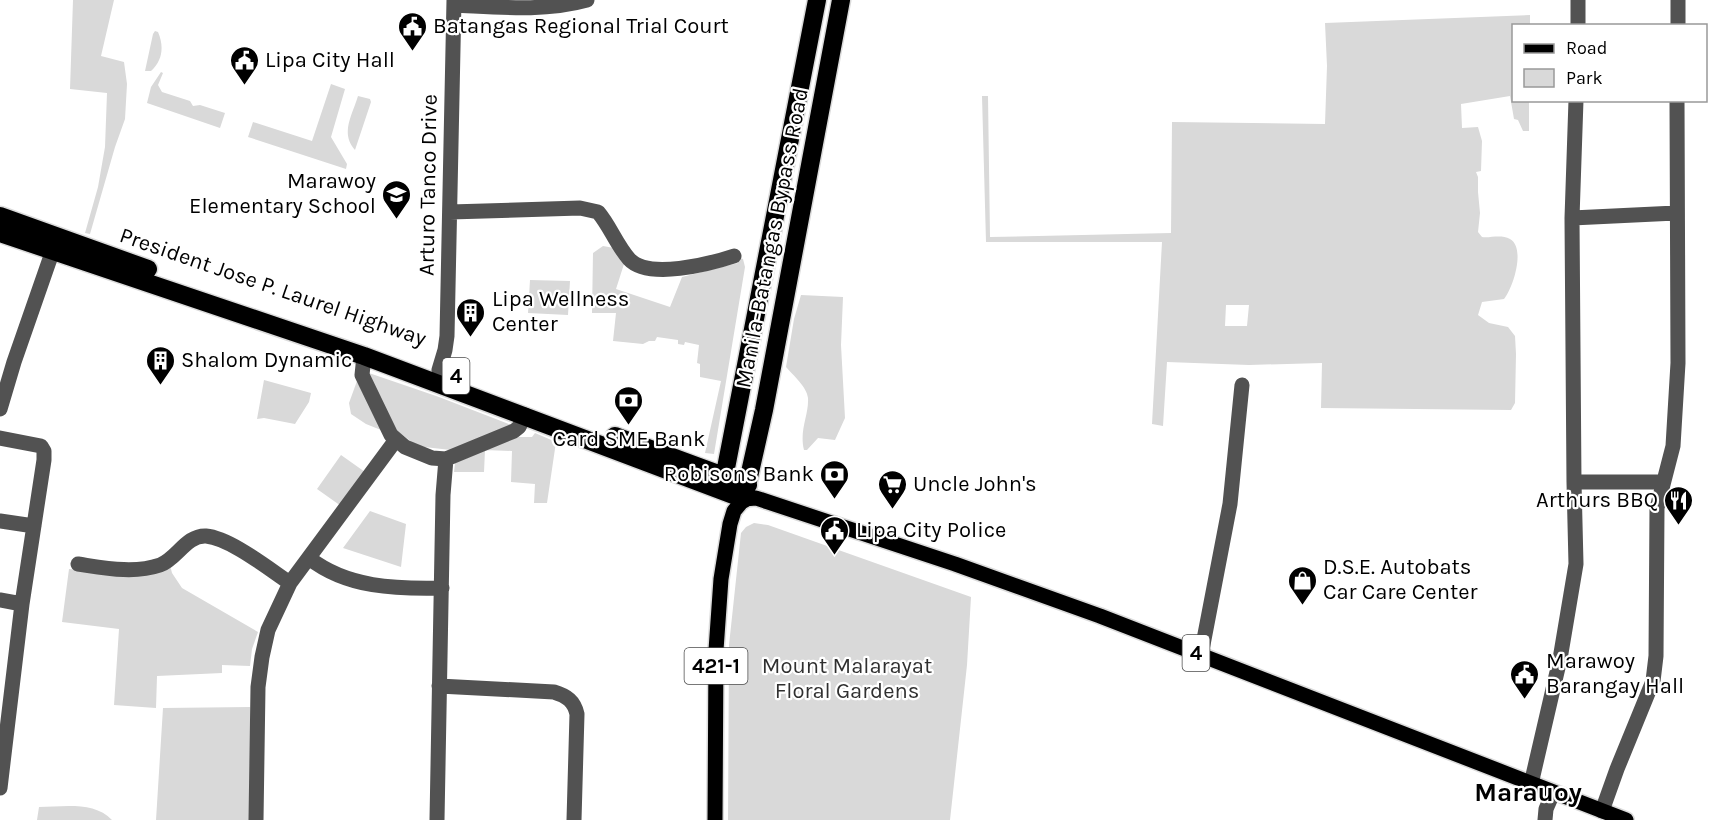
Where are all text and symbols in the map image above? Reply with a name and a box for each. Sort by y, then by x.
public building icon: Batangas Regional Trial Court [396,10,428,52]
place label: Batangas Regional Trial Court [433,13,729,39]
legend [1512,24,1707,102]
text: Road [1566,37,1607,59]
public building icon: Lipa City Hall [228,44,260,86]
place label: Lipa City Hall [265,47,395,73]
text: Park [1566,67,1603,89]
street label: Manila-Batangas Bypass Road [730,86,814,390]
street label: Arturo Tanco Drive [413,94,443,276]
place label: Marawoy Elementary School [189,168,376,219]
school or university icon: Marawoy Elementary School [381,178,413,220]
street label: President Jose P. Laurel Highway [116,222,430,352]
place label: Lipa Wellness Center [492,286,629,337]
building icon: Lipa Wellness Center [455,296,487,338]
building icon: Shalom Dynamic [144,344,176,386]
place label: Shalom Dynamic [181,347,352,373]
road number: 4 [442,358,470,394]
bank icon: Card SME Bank [613,384,645,426]
place label: Card SME Bank [553,426,705,452]
bank icon: Robisons Bank [819,458,851,500]
place label: Robisons Bank [664,461,814,487]
supermarket icon: Uncle John's [876,468,908,510]
place label: Uncle John's [913,471,1037,497]
restaurant icon: Arthurs BBQ [1663,484,1695,526]
place label: Arthurs BBQ [1536,487,1658,513]
public building icon: Lipa City Police [819,514,851,556]
place label: Lipa City Police [856,517,1006,543]
place label: D.S.E. Autobats Car Care Center [1323,554,1477,605]
shop icon: D.S.E. Autobats Car Care Center [1286,564,1318,606]
road number: 4 [1182,635,1210,671]
road number: 421-1 [684,648,748,684]
place label: Marawoy Barangay Hall [1546,648,1684,699]
park label: Mount Malarayat Floral Gardens [762,653,932,704]
public building icon: Marawoy Barangay Hall [1509,658,1541,700]
district label: Marauoy [1474,777,1582,808]

